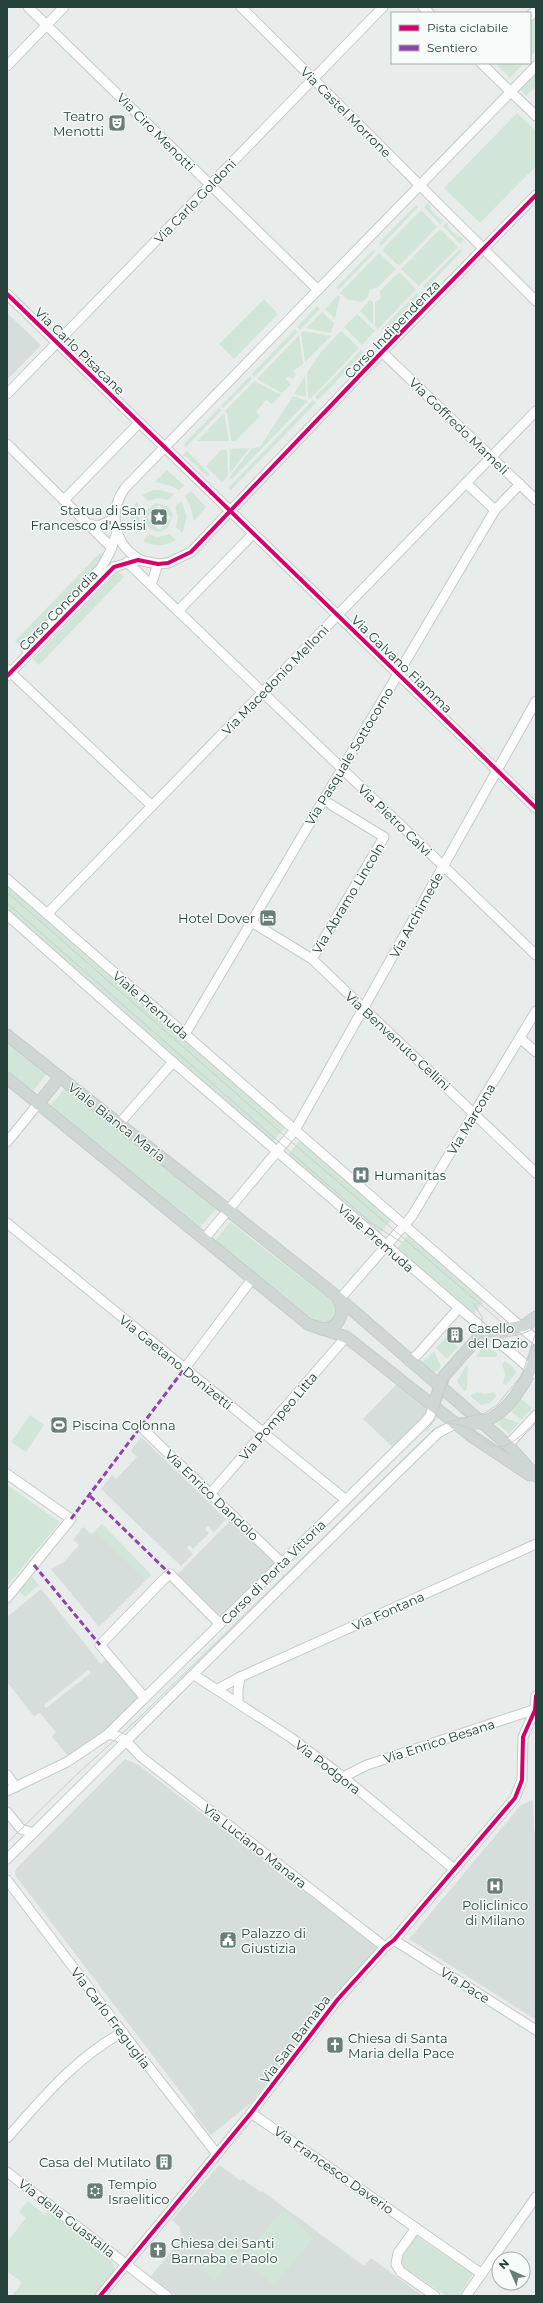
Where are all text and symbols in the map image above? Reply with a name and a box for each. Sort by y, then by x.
legend [391,12,531,64]
text: Pista ciclabile [427,20,508,35]
text: Sentiero [427,40,477,55]
street label: Via Castel Morrone [297,63,395,161]
street label: Via Ciro Menotti [114,90,198,174]
place label: Teatro Menotti [53,108,104,139]
theatre icon: Teatro Menotti [107,113,127,133]
street label: Via Carlo Goldoni [151,155,239,247]
street label: Corso Indipendenza [341,277,443,381]
street label: Via Carlo Pisacane [32,304,128,398]
street label: Via Goffredo Mameli [406,374,512,478]
place label: Statua di San Francesco d'Assisi [30,502,146,533]
place icon: Statua di San Francesco d'Assisi [149,507,169,527]
street label: Corso Concordia [15,566,101,654]
street label: Via Galvano Fiamma [348,612,456,716]
street label: Via Macedonio Melloni [218,622,332,738]
street label: Via Pasquale Sottocorno [301,684,397,828]
street label: Via Pietro Calvi [355,781,435,859]
street label: Via Abramo Lincoln [308,840,388,956]
street label: Via Archimede [386,869,446,961]
hotel icon: Hotel Dover [258,908,278,928]
place label: Hotel Dover [178,910,255,926]
street label: Viale Premuda [110,968,192,1042]
street label: Via Benvenuto Cellini [342,988,454,1094]
street label: Viale Bianca Maria [65,1079,169,1165]
street label: Via Marcona [443,1080,499,1158]
hospital icon: Humanitas [351,1165,371,1185]
place label: Humanitas [374,1167,446,1183]
street label: Viale Premuda [335,1201,417,1275]
street label: Via Gaetano Donizetti [116,1311,236,1413]
place label: Casello del Dazio [468,1320,528,1351]
building icon: Casello del Dazio [445,1325,465,1345]
street label: Via Pompeo Litta [235,1369,321,1463]
sports icon: Piscina Colonna [49,1415,69,1435]
place label: Piscina Colonna [72,1417,176,1433]
street label: Via Enrico Dandolo [162,1446,262,1544]
street label: Corso di Porta Vittoria [217,1516,329,1628]
street label: Via Fontana [349,1588,427,1634]
street label: Via Enrico Besana [381,1715,497,1767]
street label: Via Podgora [292,1736,364,1798]
street label: Via Luciano Manara [200,1800,310,1892]
hospital icon: Policlinico di Milano [485,1876,505,1896]
place label: Policlinico di Milano [462,1897,528,1928]
place label: Palazzo di Giustizia [241,1925,306,1956]
public building icon: Palazzo di Giustizia [218,1930,238,1950]
street label: Via Carlo Freguglia [68,1964,154,2072]
street label: Via Pace [437,1964,493,2007]
street label: Via San Barnaba [256,1992,334,2086]
place label: Chiesa di Santa Maria della Pace [348,2030,455,2061]
church icon: Chiesa di Santa Maria della Pace [325,2035,345,2055]
street label: Via Francesco Daverio [271,2123,397,2217]
building icon: Casa del Mutilato [154,2152,174,2172]
place label: Casa del Mutilato [39,2154,151,2170]
street label: Via della Guastalla [15,2175,119,2261]
place label: Tempio Israelitico [108,2176,170,2207]
synagogue icon: Tempio Israelitico [85,2181,105,2201]
place label: Chiesa dei Santi Barnaba e Paolo [171,2235,278,2266]
church icon: Chiesa dei Santi Barnaba e Paolo [148,2240,168,2260]
north arrow [491,2251,531,2291]
text: N [496,2256,512,2272]

